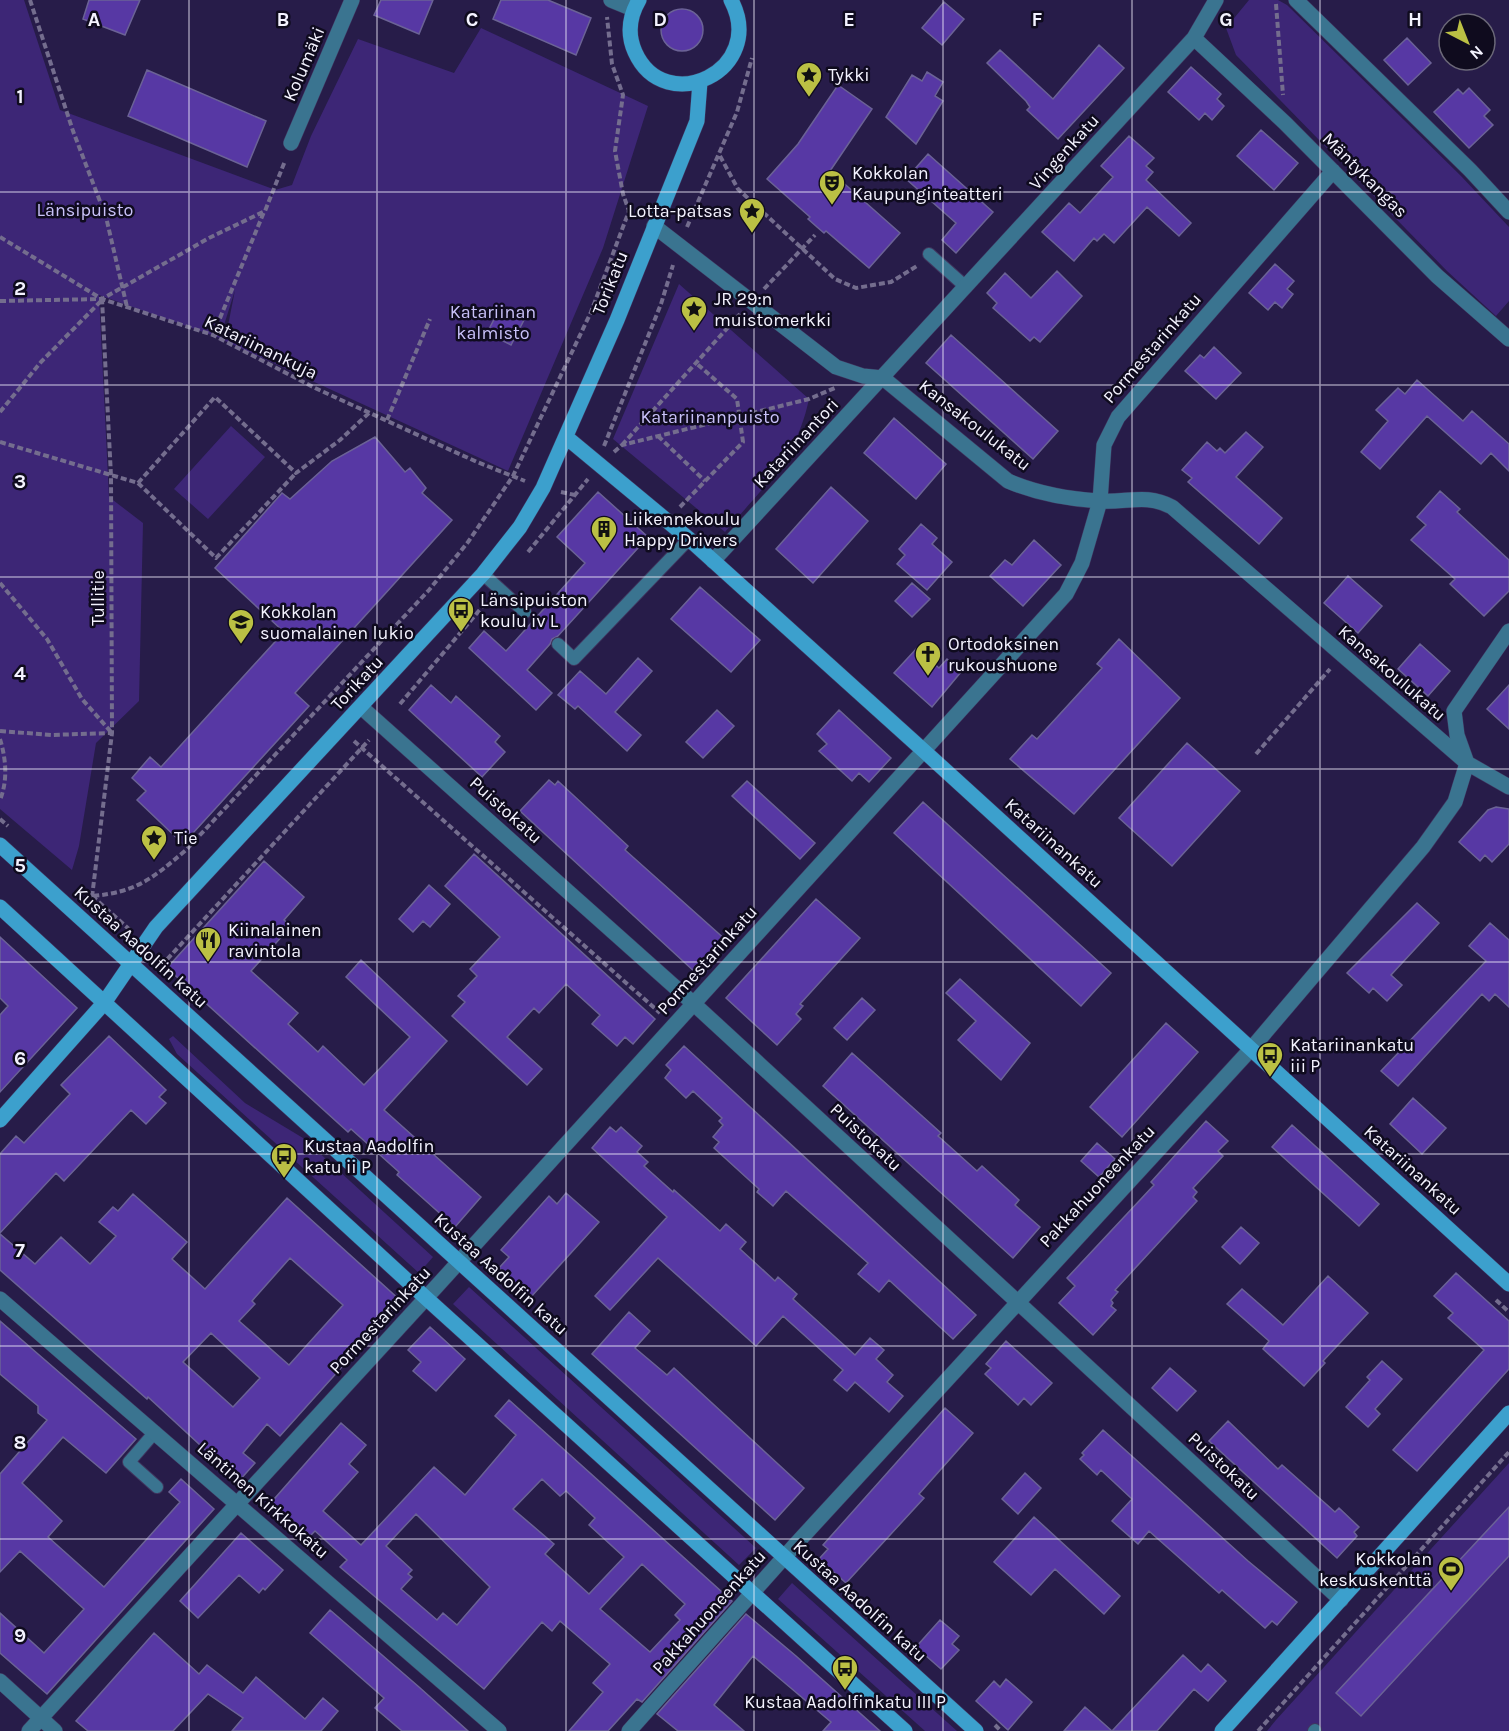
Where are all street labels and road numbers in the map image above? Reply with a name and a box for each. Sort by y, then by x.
street label: Kolumäki [278,23,330,105]
street label: Vingenkatu [1024,110,1104,194]
street label: Mäntykangas [1318,128,1412,222]
street label: Torikatu [587,248,633,318]
street label: Pormestarinkatu [1098,288,1206,408]
street label: Katariinankuja [201,310,321,384]
street label: Kansakoulukatu [915,375,1035,475]
street label: Katariinantori [749,393,843,493]
street label: Tullitie [87,570,109,626]
street label: Kansakoulukatu [1334,620,1450,726]
street label: Torikatu [326,651,388,715]
street label: Puistokatu [465,772,547,848]
street label: Katariinankatu [1001,793,1107,893]
street label: Kustaa Aadolfin katu [70,881,212,1013]
street label: Pormestarinkatu [652,901,762,1019]
street label: Puistokatu [826,1098,906,1176]
street label: Pakkahuoneenkatu [1035,1120,1159,1252]
street label: Katariinankatu [1360,1120,1466,1220]
street label: Kustaa Aadolfin katu [430,1208,572,1340]
street label: Pormestarinkatu [325,1262,435,1378]
street label: Puistokatu [1184,1427,1264,1505]
street label: Läntinen Kirkkokatu [193,1437,333,1563]
street label: Kustaa Aadolfin katu [789,1535,931,1667]
street label: Pakkahuoneenkatu [647,1545,771,1679]

